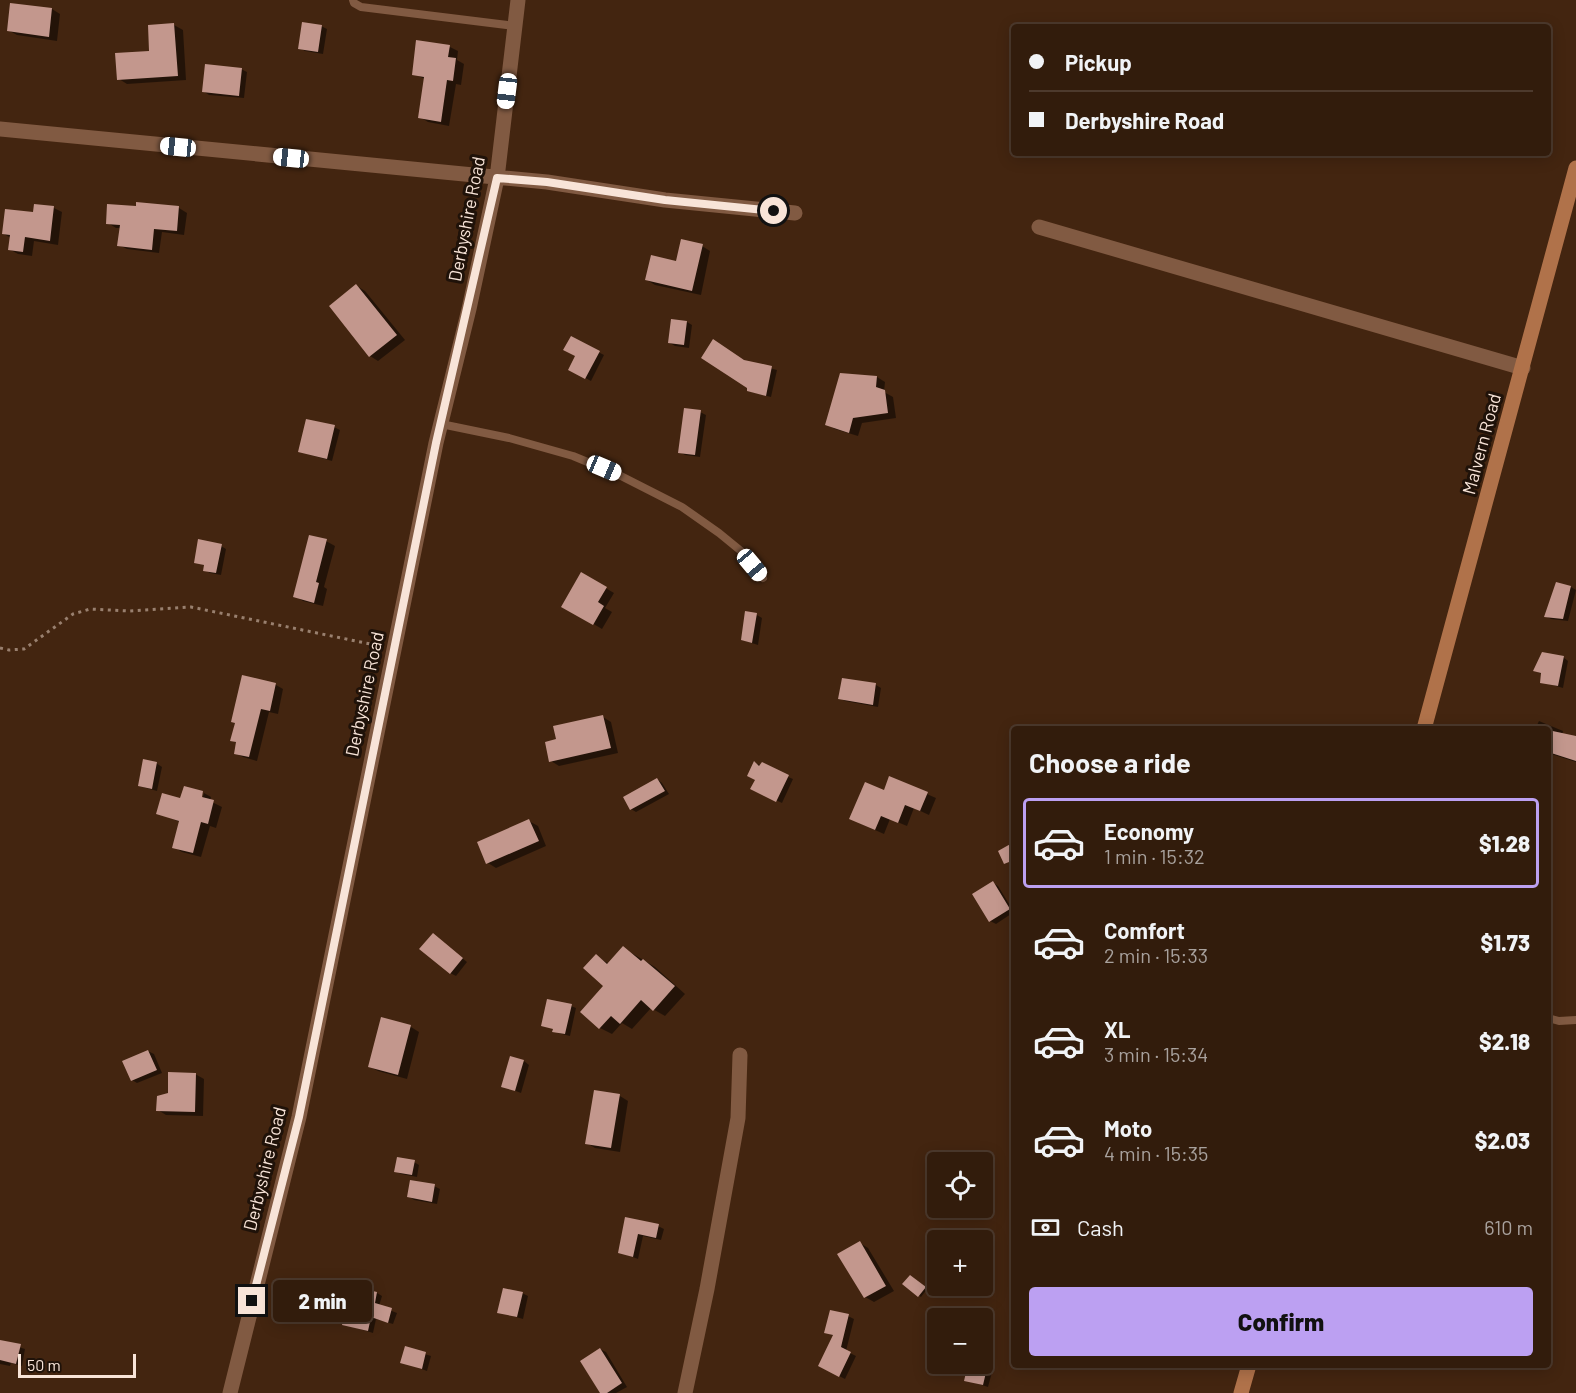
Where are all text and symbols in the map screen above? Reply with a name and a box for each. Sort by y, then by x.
text: Pickup [1065,49,1132,75]
car [496,72,518,110]
text: Derbyshire Road [1065,107,1224,133]
car [159,136,197,158]
car [272,147,310,169]
street label: Derbyshire Road [443,154,489,283]
route start [760,197,787,224]
street label: Malvern Road [1457,391,1505,497]
car [584,453,624,483]
car [734,545,770,585]
street label: Derbyshire Road [340,629,388,758]
text: Choose a ride [1029,746,1191,778]
icon: car [1032,816,1086,870]
text: Economy [1104,818,1194,844]
text: $1.28 [1479,830,1530,856]
text: 1 min · 15:32 [1104,844,1205,868]
icon: car [1032,915,1086,969]
text: Comfort [1104,917,1185,943]
text: $1.73 [1480,929,1530,955]
text: 2 min · 15:33 [1104,943,1208,967]
icon: car [1032,1014,1086,1068]
text: XL [1104,1016,1130,1042]
text: $2.18 [1479,1028,1530,1054]
text: 3 min · 15:34 [1104,1042,1208,1066]
street label: Derbyshire Road [238,1104,290,1233]
icon: car [1032,1113,1086,1167]
text: Moto [1104,1115,1152,1141]
text: $2.03 [1475,1127,1530,1153]
text: 4 min · 15:35 [1104,1141,1208,1165]
map controls [927,1152,993,1374]
button: locate [927,1152,993,1218]
icon: cash [1029,1211,1062,1244]
text: Cash [1077,1214,1124,1240]
text: 610 m [1484,1215,1533,1239]
button: + [927,1230,993,1296]
callout: 2 min [273,1280,372,1322]
route end [238,1287,265,1314]
button: Confirm [1029,1287,1533,1356]
text: 2 min [298,1289,347,1313]
button: − [927,1308,993,1374]
scale bar [18,1351,136,1378]
text: 50 m [27,1355,61,1374]

